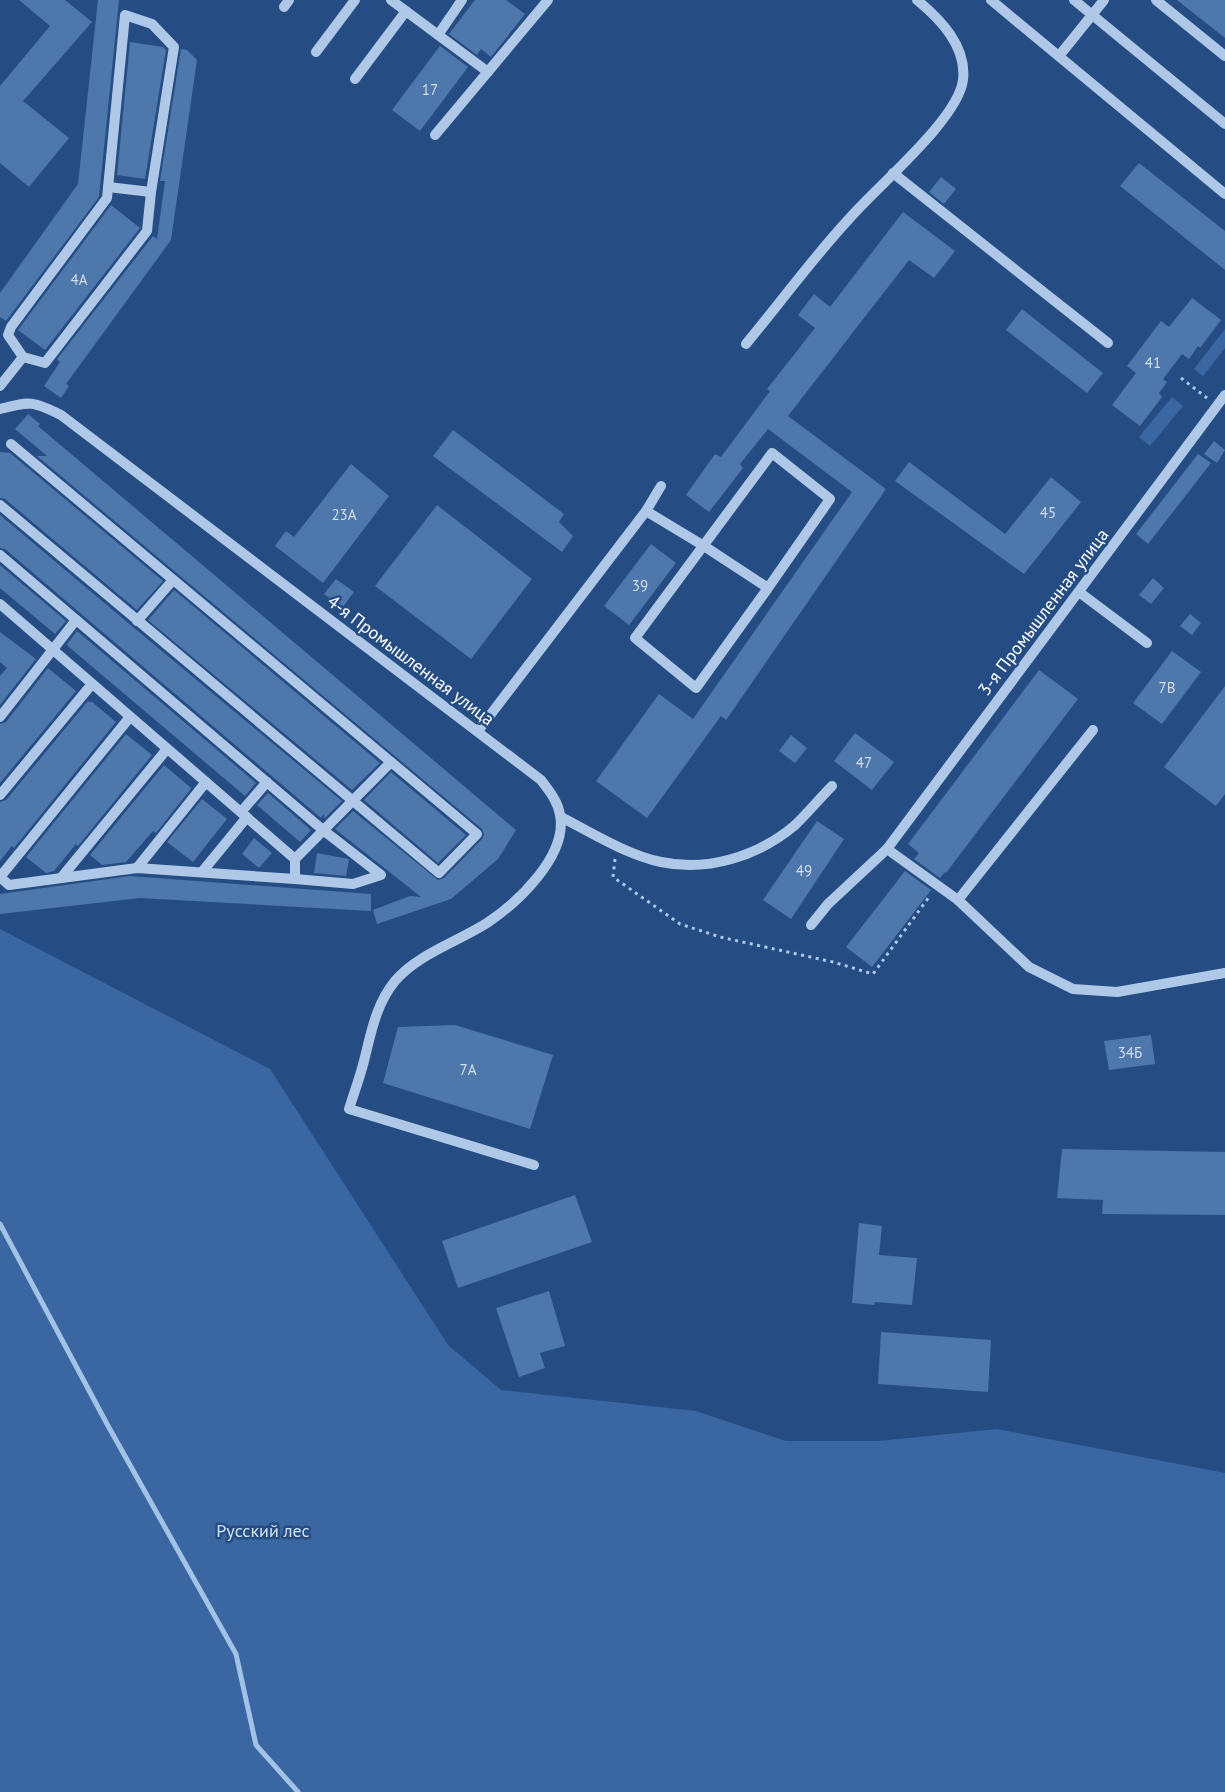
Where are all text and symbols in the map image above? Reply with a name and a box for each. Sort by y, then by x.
house number: 17 [422,80,438,99]
house number: 4А [71,270,88,289]
house number: 41 [1145,353,1161,372]
house number: 45 [1040,503,1056,522]
house number: 23А [331,505,357,524]
street label: 3-я Промышленная улица [973,524,1113,700]
house number: 39 [632,576,648,595]
street label: 4-я Промышленная улица [323,590,499,730]
house number: 7В [1159,678,1175,697]
house number: 47 [856,753,872,772]
house number: 49 [796,861,812,880]
house number: 34Б [1118,1043,1142,1062]
house number: 7А [460,1060,477,1079]
park label: Русский лес [216,1519,310,1542]

